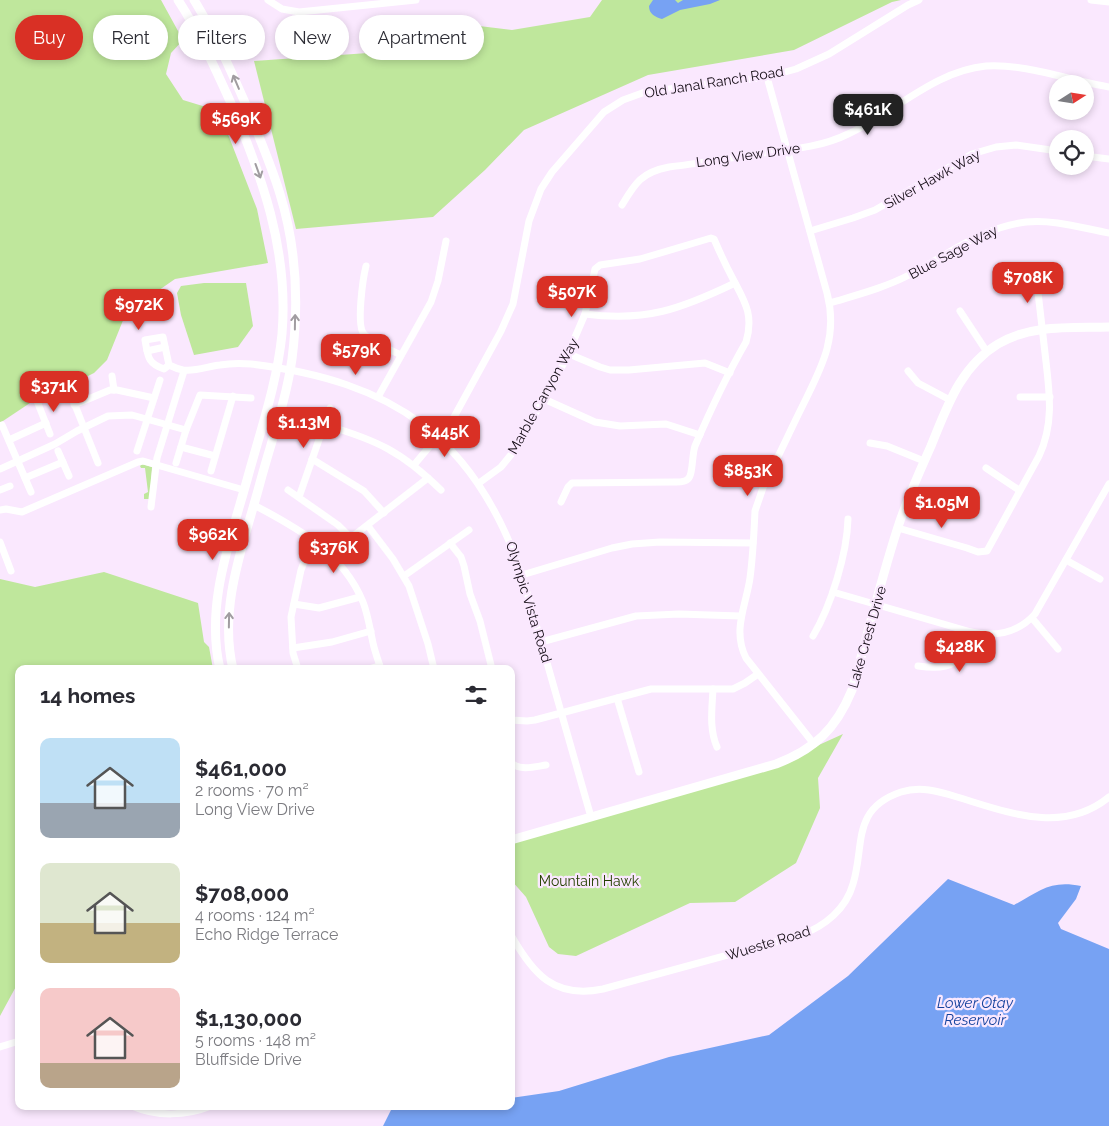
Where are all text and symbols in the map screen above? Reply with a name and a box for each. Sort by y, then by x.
chip: Buy [15,15,83,60]
chip: Rent [93,15,168,60]
chip: Filters [178,15,265,60]
chip: New [275,15,349,60]
chip: Apartment [359,15,484,60]
street label: Old Janal Ranch Road [643,63,785,101]
one-way arrow [230,75,240,90]
north arrow [1049,75,1094,120]
map controls [1049,75,1094,175]
pin: $461K [833,94,903,136]
text: $461K [844,100,892,119]
pin: $569K [201,102,271,145]
text: $569K [212,109,260,128]
button: locate [1049,130,1094,175]
street label: Long View Drive [695,140,801,170]
street label: Silver Hawk Way [881,146,983,212]
one-way arrow [254,163,263,178]
street label: Blue Sage Way [906,222,1000,282]
pin: $708K [993,262,1063,304]
text: $708K [1003,268,1053,287]
pin: $507K [537,276,607,318]
text: $507K [548,282,596,301]
pin: $972K [104,288,174,331]
text: $972K [115,295,163,314]
one-way arrow [290,315,300,331]
pin: $579K [321,334,391,376]
street label: Marble Canyon Way [504,335,582,457]
text: $579K [332,340,380,359]
pin: $371K [19,370,89,413]
text: $371K [31,377,77,396]
pin: $1.13M [263,406,345,449]
text: $1.13M [278,413,330,432]
pin: $445K [410,416,480,458]
text: $445K [421,422,469,441]
pin: $853K [713,454,783,497]
text: $853K [724,461,772,480]
pin: $1.05M [901,486,983,529]
text: $1.05M [915,493,969,512]
pin: $962K [178,518,248,561]
text: $962K [188,525,238,544]
pin: $376K [299,532,369,574]
text: $376K [310,538,358,557]
street label: Olympic Vista Road [503,540,555,664]
street label: Lake Crest Drive [845,584,889,690]
one-way arrow [224,613,234,629]
pin: $428K [925,630,995,673]
text: $428K [936,637,984,656]
icon: filters [462,681,490,709]
text: 14 homes [40,683,135,708]
text: $461,000 [195,756,287,781]
icon: home [80,758,140,818]
text: 2 rooms · 70 m² [195,781,309,800]
text: Long View Drive [195,800,315,819]
park label: Mountain Hawk [539,873,640,889]
text: $708,000 [195,881,289,906]
icon: home [80,883,140,943]
text: 4 rooms · 124 m² [195,906,315,925]
street label: Wueste Road [724,923,812,963]
text: Echo Ridge Terrace [195,925,338,944]
water label: Lower Otay Reservoir [937,994,1014,1029]
text: $1,130,000 [195,1006,302,1031]
icon: home [80,1008,140,1068]
text: 5 rooms · 148 m² [195,1031,316,1050]
text: Bluffside Drive [195,1050,302,1069]

